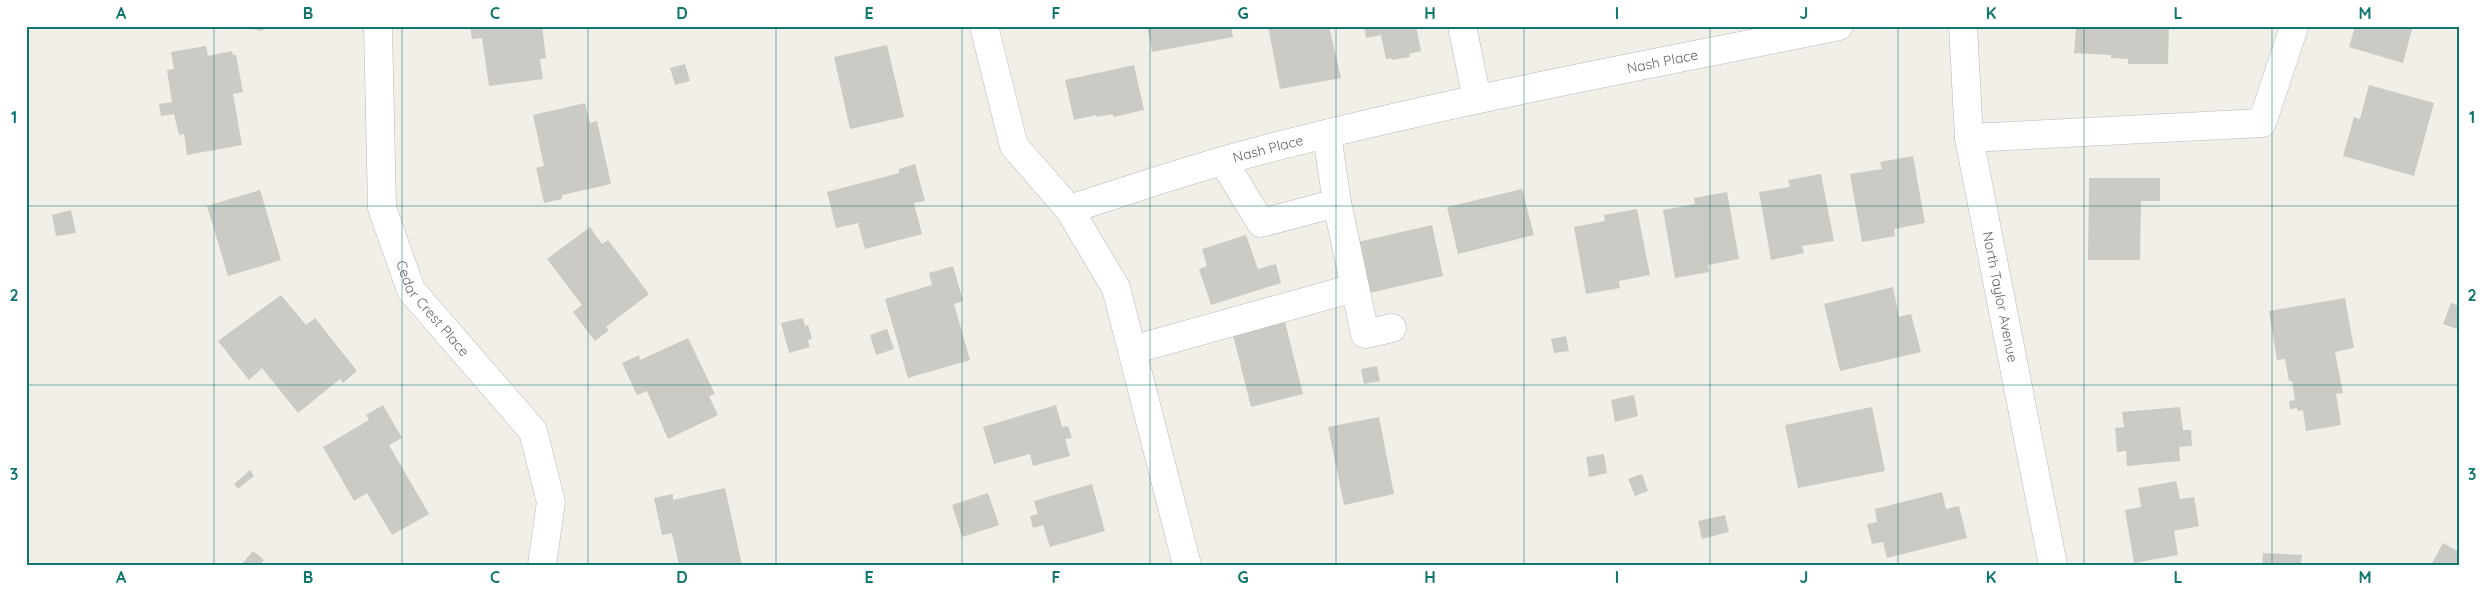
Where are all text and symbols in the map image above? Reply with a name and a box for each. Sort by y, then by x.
text: A [116,3,127,23]
text: B [303,3,313,23]
text: C [490,3,500,23]
text: D [676,3,688,23]
text: E [864,3,874,23]
text: F [1052,3,1061,23]
text: G [1237,3,1249,23]
text: H [1424,3,1436,23]
text: I [1615,3,1619,23]
text: J [1800,3,1808,23]
text: K [1986,3,1996,23]
text: L [2174,3,2183,23]
text: M [2358,3,2372,23]
street label: Nash Place [1625,46,1700,77]
text: 1 [11,107,17,127]
text: 1 [2469,107,2475,127]
street label: Nash Place [1231,131,1305,167]
street label: North Taylor Avenue [1979,230,2022,364]
street label: Cedar Crest Place [392,258,473,360]
text: 2 [9,285,19,305]
text: 2 [2467,285,2477,305]
text: 3 [10,464,18,484]
text: 3 [2468,464,2476,484]
text: A [116,567,127,587]
text: B [303,567,313,587]
text: C [490,567,500,587]
text: D [676,567,688,587]
text: E [864,567,874,587]
text: F [1052,567,1061,587]
text: G [1237,567,1249,587]
text: H [1424,567,1436,587]
text: I [1615,567,1619,587]
text: J [1800,567,1808,587]
text: K [1986,567,1996,587]
text: L [2174,567,2183,587]
text: M [2358,567,2372,587]

